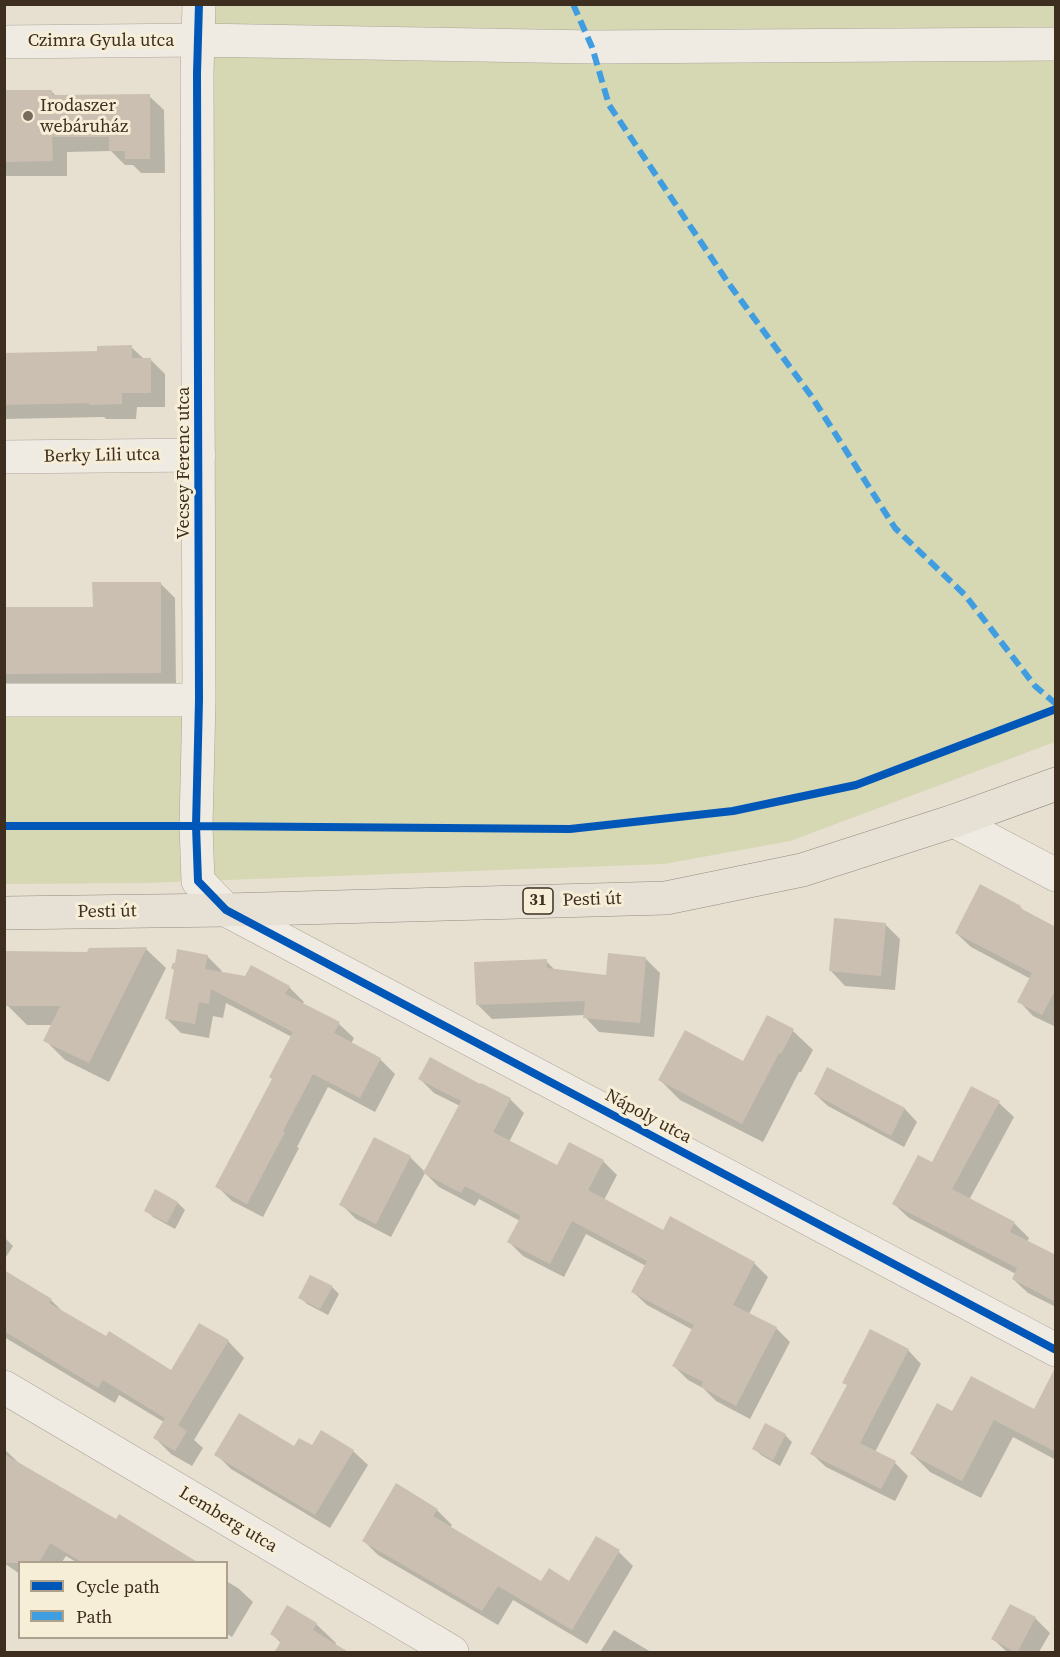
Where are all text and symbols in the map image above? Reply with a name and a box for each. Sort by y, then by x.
street label: Czimra Gyula utca [28,30,174,52]
place label: Irodaszer webáruház [40,95,128,138]
marker: Irodaszer webáruház [21,109,35,123]
street label: Vecsey Ferenc utca [173,387,195,539]
street label: Berky Lili utca [44,444,160,468]
road number: 31 [523,888,553,914]
street label: Pesti út [562,888,622,912]
street label: Pesti út [77,901,137,923]
street label: Nápoly utca [601,1085,695,1149]
street label: Lemberg utca [175,1482,281,1558]
legend [18,1561,228,1639]
text: Cycle path [76,1574,160,1599]
text: Path [76,1604,112,1629]

